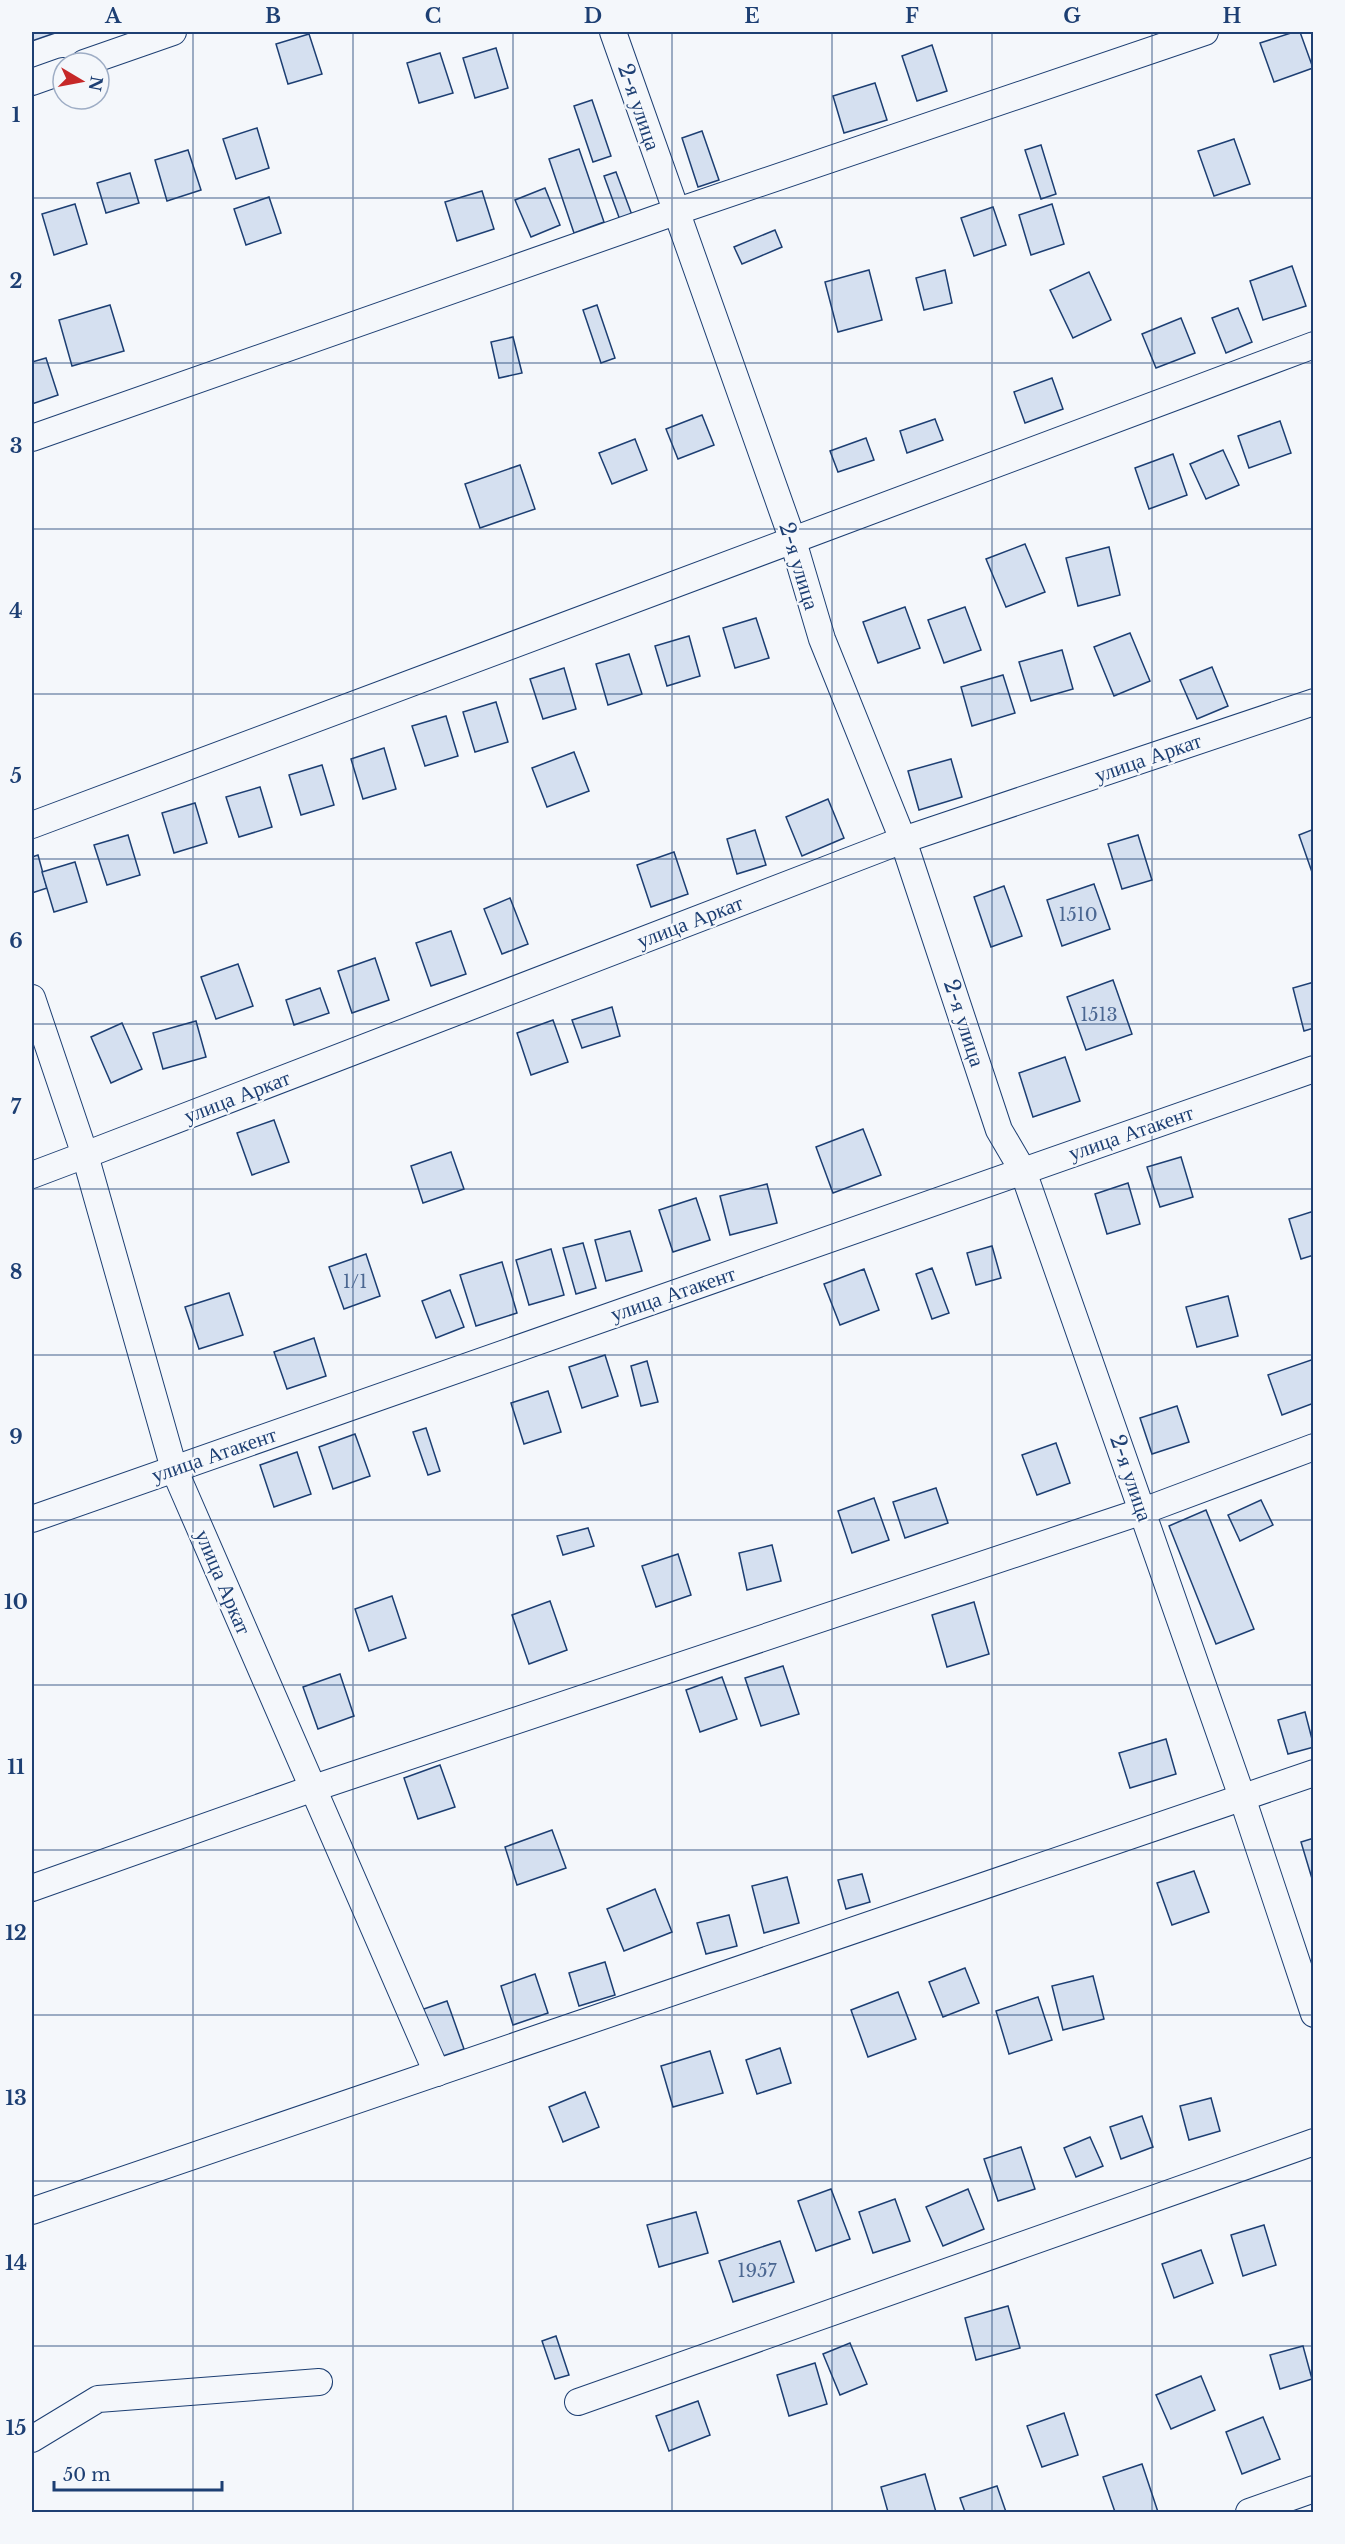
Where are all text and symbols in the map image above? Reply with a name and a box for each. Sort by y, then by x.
text: A [104,4,122,28]
text: B [265,4,281,28]
text: C [425,4,441,28]
text: D [584,4,602,28]
text: E [744,4,760,28]
text: F [905,4,919,28]
text: G [1063,4,1081,28]
text: H [1223,4,1242,28]
north arrow [51,51,111,111]
street label: 2-я улица [612,60,666,155]
text: N [85,74,107,93]
text: 1 [12,103,21,127]
text: 2 [9,269,23,293]
text: 3 [10,434,22,458]
street label: 2-я улица [773,519,825,614]
text: 4 [9,599,23,623]
street label: улица Аркат [1091,728,1205,788]
text: 5 [10,764,22,788]
street label: улица Аркат [633,890,747,954]
house number: 1510 [1058,904,1098,926]
text: 6 [9,929,23,953]
street label: 2-я улица [938,976,991,1071]
house number: 1513 [1080,1004,1118,1026]
street label: улица Аркат [180,1065,294,1129]
text: 7 [11,1095,22,1119]
street label: улица Атакент [1065,1100,1197,1166]
text: 8 [10,1260,22,1284]
street label: улица Атакент [607,1261,739,1327]
house number: 1/1 [343,1271,367,1293]
street label: улица Атакент [148,1422,280,1488]
text: 9 [9,1425,23,1449]
street label: 2-я улица [1104,1431,1158,1526]
street label: улица Аркат [189,1526,257,1638]
text: 10 [4,1590,28,1614]
text: 11 [7,1755,25,1779]
text: 12 [5,1921,27,1945]
text: 13 [5,2086,27,2110]
text: 14 [5,2251,27,2275]
house number: 1957 [738,2260,777,2282]
text: 15 [6,2416,26,2440]
scale bar [54,2454,222,2492]
text: 50 m [63,2464,111,2486]

